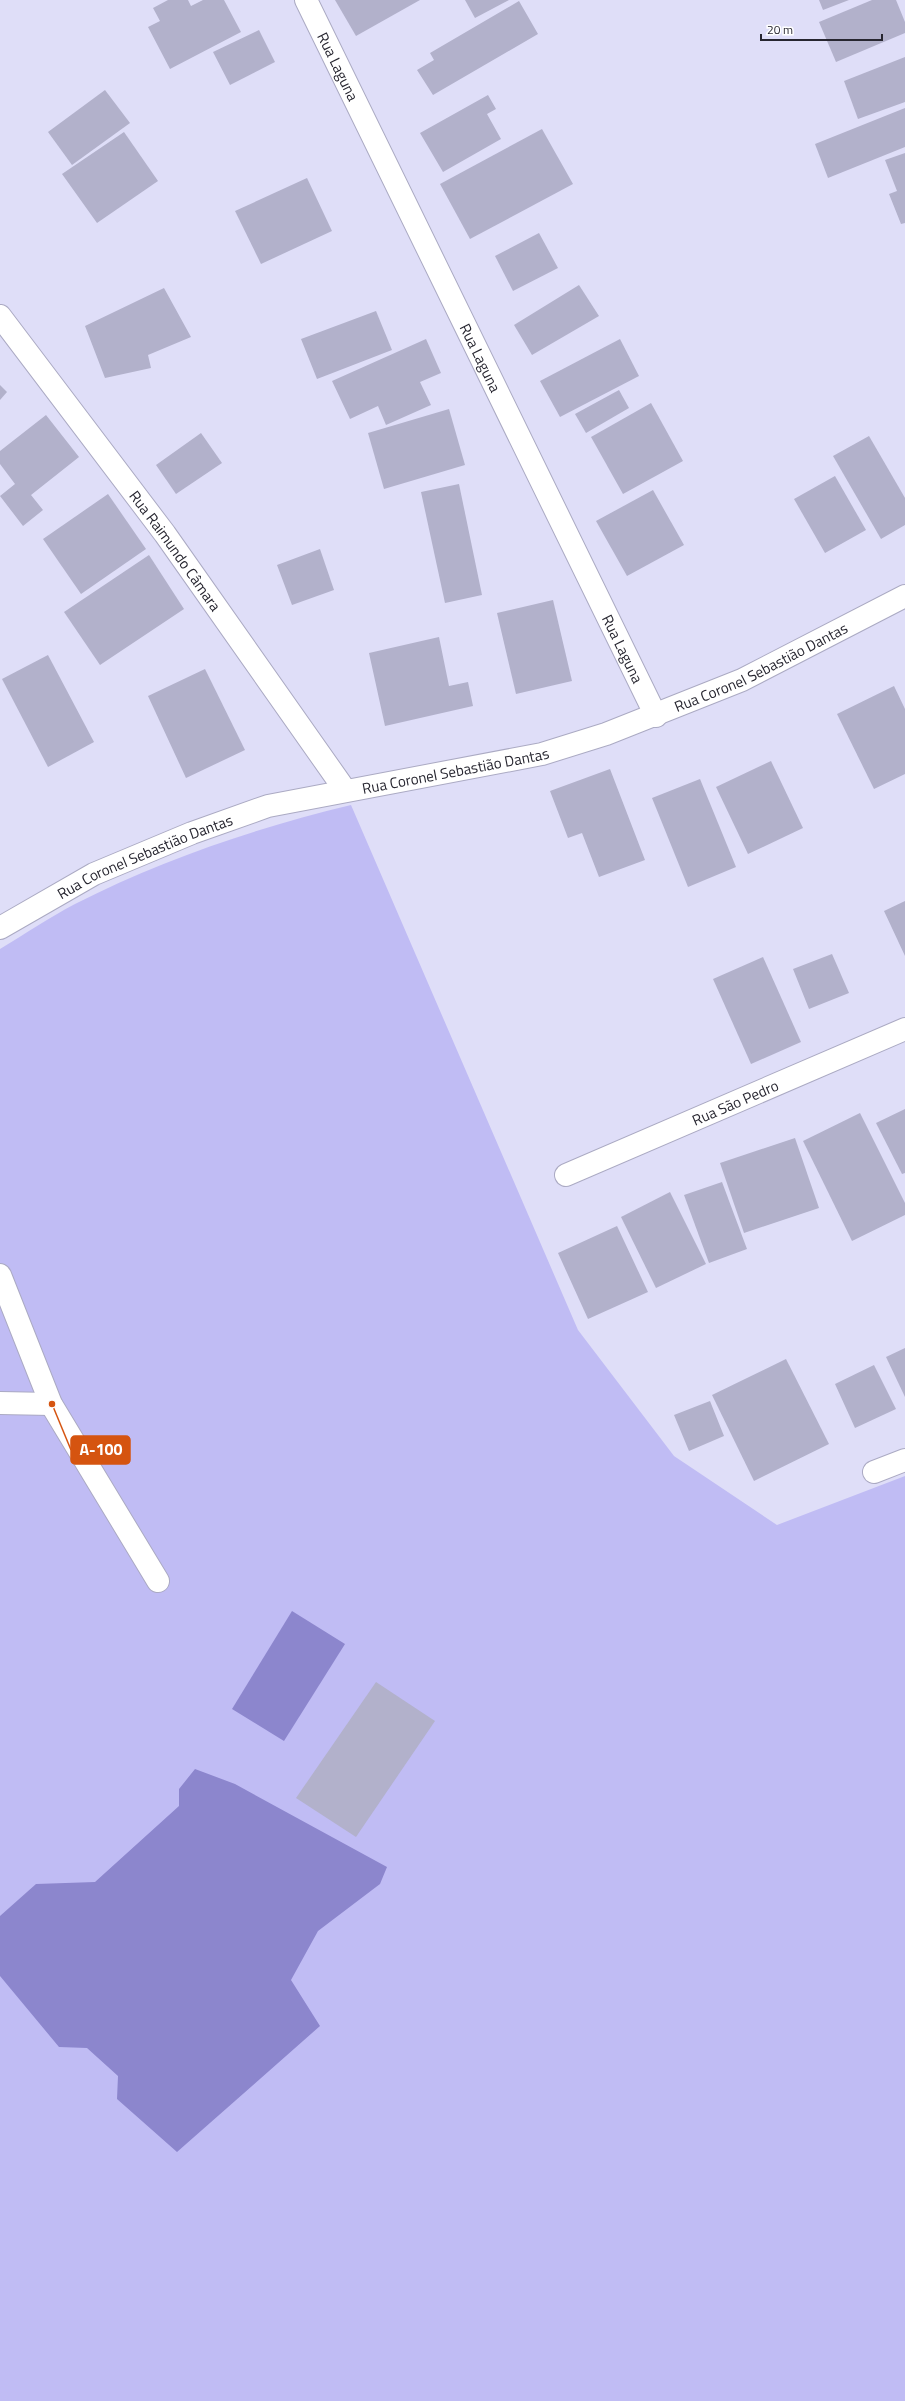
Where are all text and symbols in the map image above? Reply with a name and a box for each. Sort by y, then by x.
scale bar [761,16,882,42]
text: 20 m [767,20,793,39]
street label: Rua Laguna [312,28,365,105]
street label: Rua Laguna [454,319,508,396]
street label: Rua Raimundo Câmara [124,485,227,616]
street label: Rua Laguna [597,610,650,687]
street label: Rua Coronel Sebastião Dantas [670,616,852,717]
street label: Rua Coronel Sebastião Dantas [360,741,552,799]
street label: Rua Coronel Sebastião Dantas [52,808,236,905]
street label: Rua São Pedro [688,1073,782,1131]
callout: A-100 [71,1436,130,1464]
text: A-100 [79,1437,123,1461]

